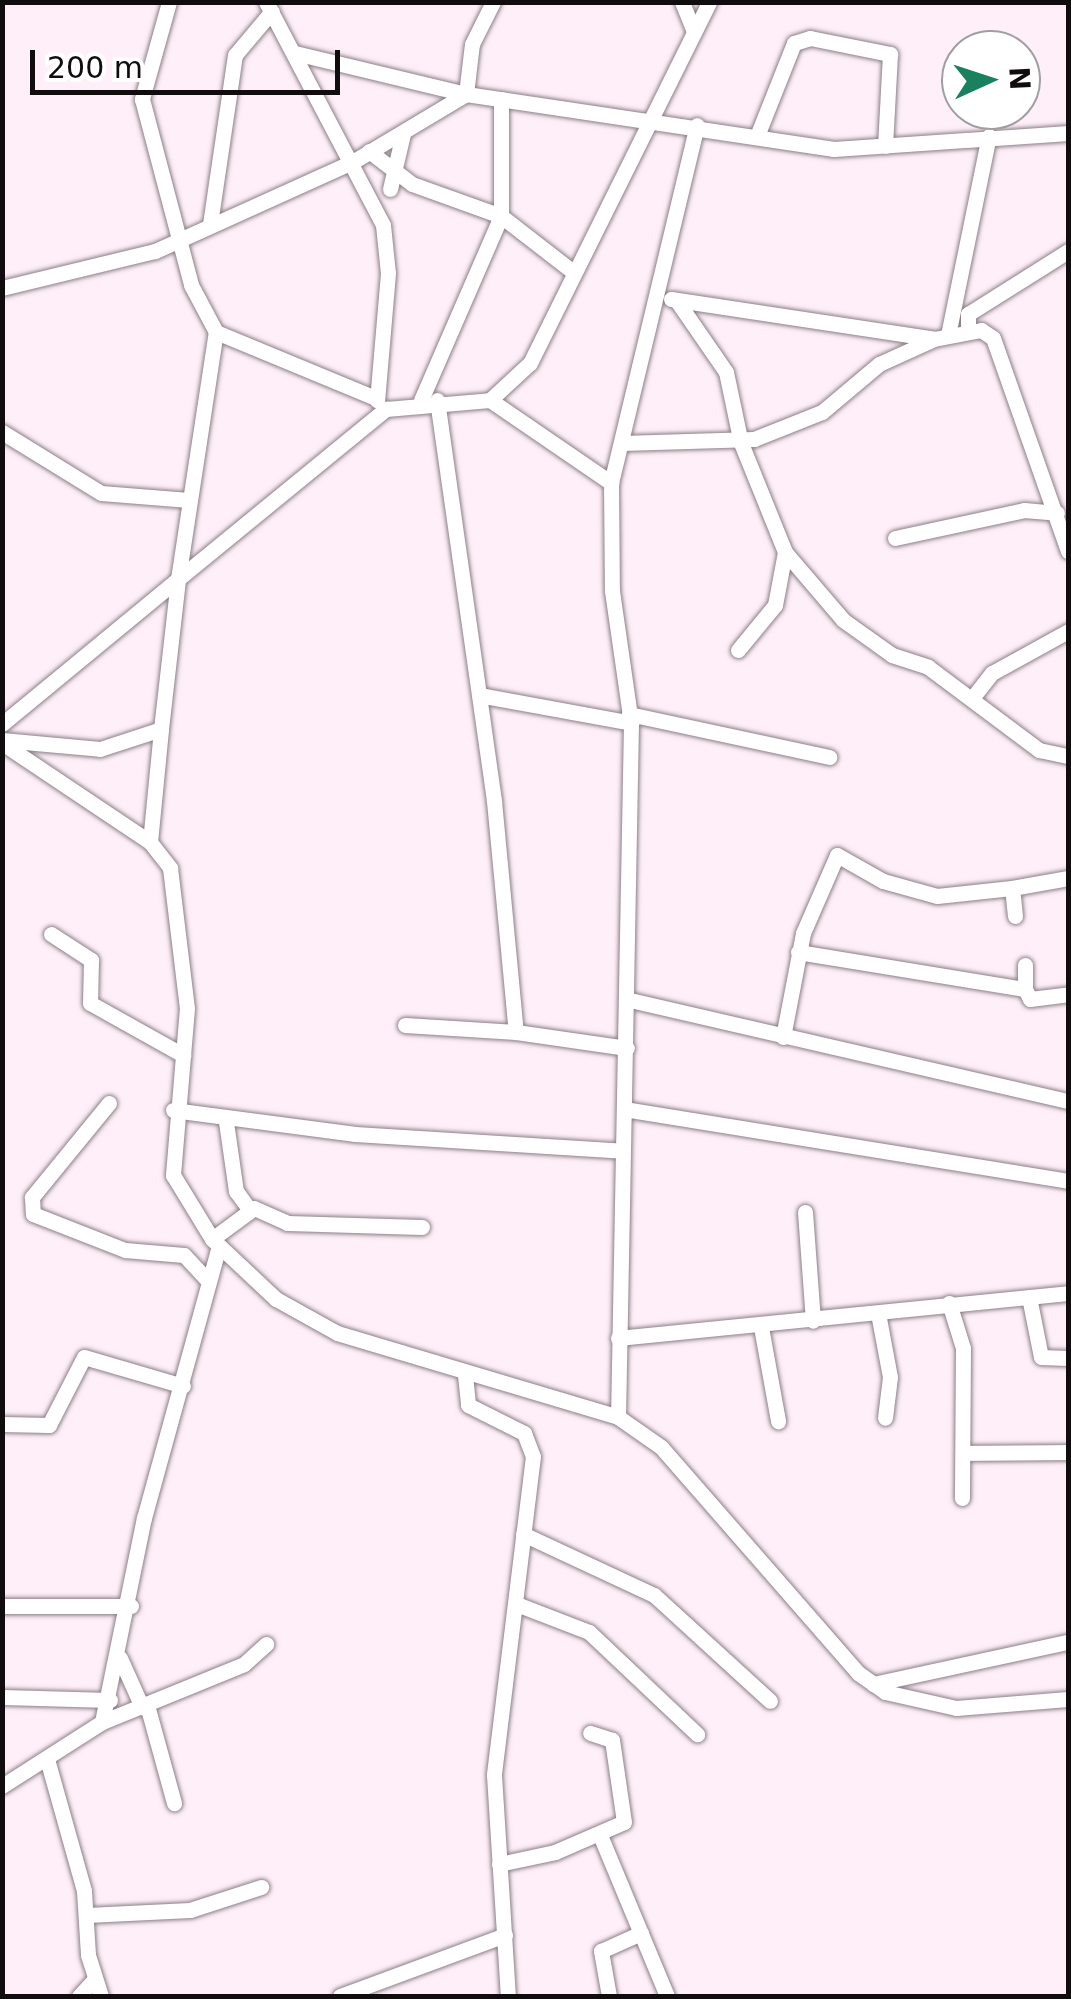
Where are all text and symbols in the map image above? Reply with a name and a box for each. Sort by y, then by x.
scale bar [35,30,345,92]
north arrow [941,30,1041,130]
text: 200 m [47,50,143,85]
text: N [1002,66,1037,91]

